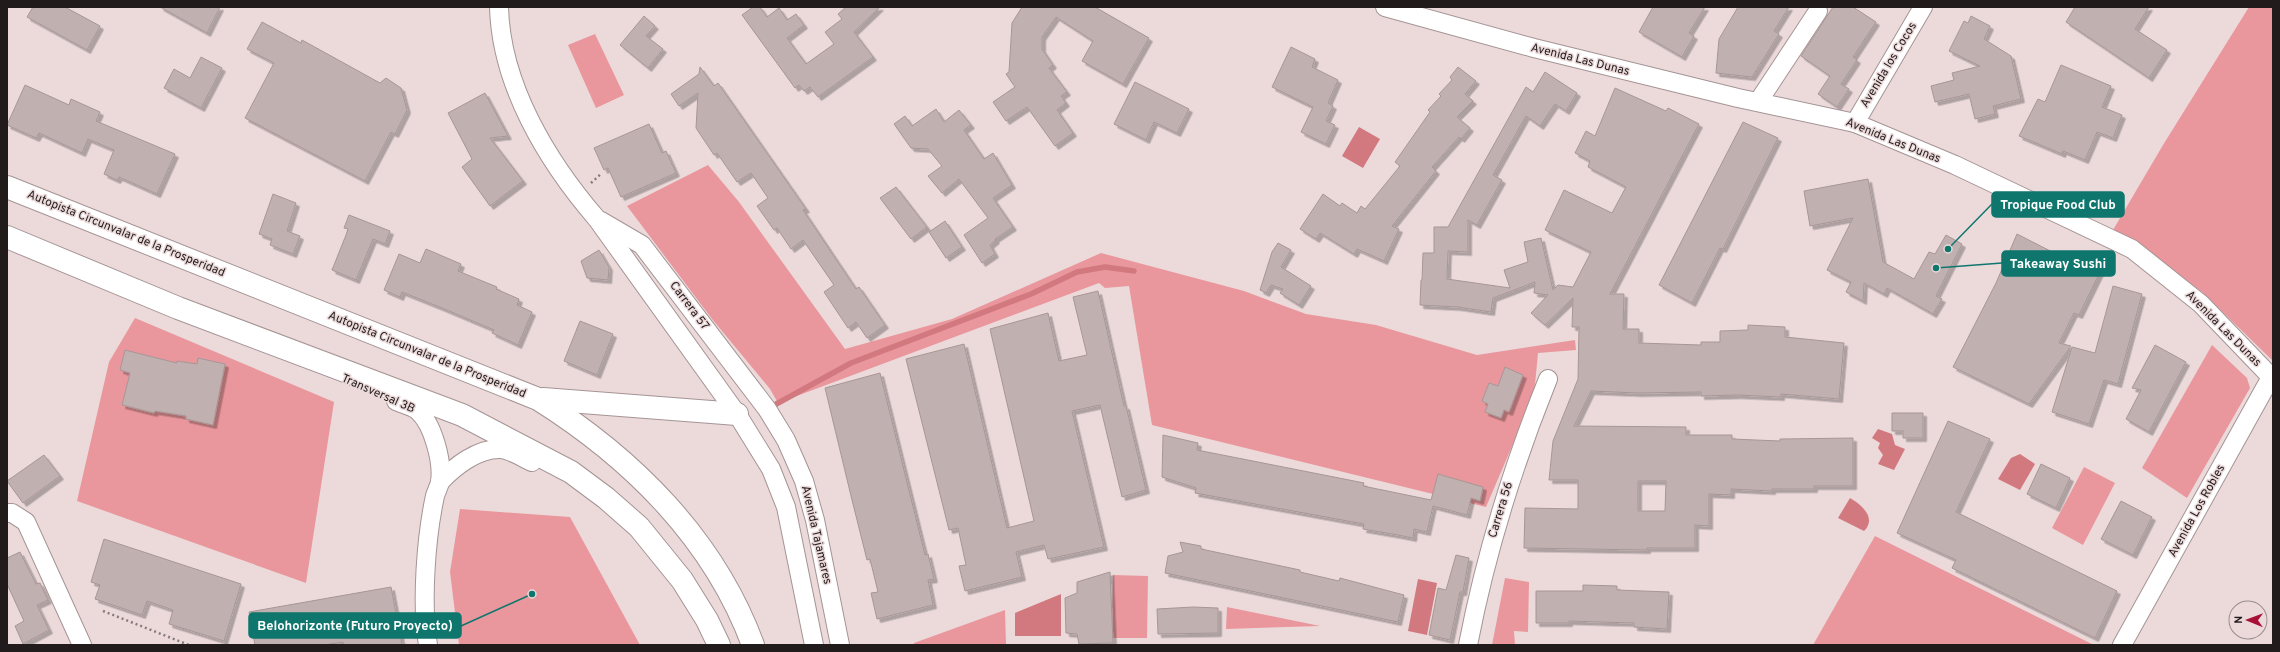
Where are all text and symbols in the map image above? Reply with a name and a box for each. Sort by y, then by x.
street label: Avenida los Cocos [1857,19,1921,111]
street label: Avenida Las Dunas [1529,40,1631,80]
street label: Avenida Las Dunas [1843,115,1943,167]
street label: Autopista Circunvalar de la Prosperidad [25,187,227,281]
callout: Tropique Food Club [1992,192,2124,217]
text: Tropique Food Club [2000,198,2116,214]
callout: Takeaway Sushi [2002,251,2115,276]
text: Takeaway Sushi [2010,257,2106,273]
street label: Carrera 57 [665,278,713,334]
street label: Avenida Las Dunas [2182,288,2264,370]
street label: Autopista Circunvalar de la Prosperidad [326,308,528,402]
street label: Transversal 3B [339,371,417,417]
street label: Avenida Los Robles [2165,462,2229,560]
street label: Carrera 56 [1485,480,1517,540]
street label: Avenida Tajamares [797,484,835,586]
north arrow [2228,600,2268,640]
callout: Belohorizonte (Futuro Proyecto) [249,613,461,638]
text: N [2232,616,2246,624]
text: Belohorizonte (Futuro Proyecto) [257,619,453,635]

